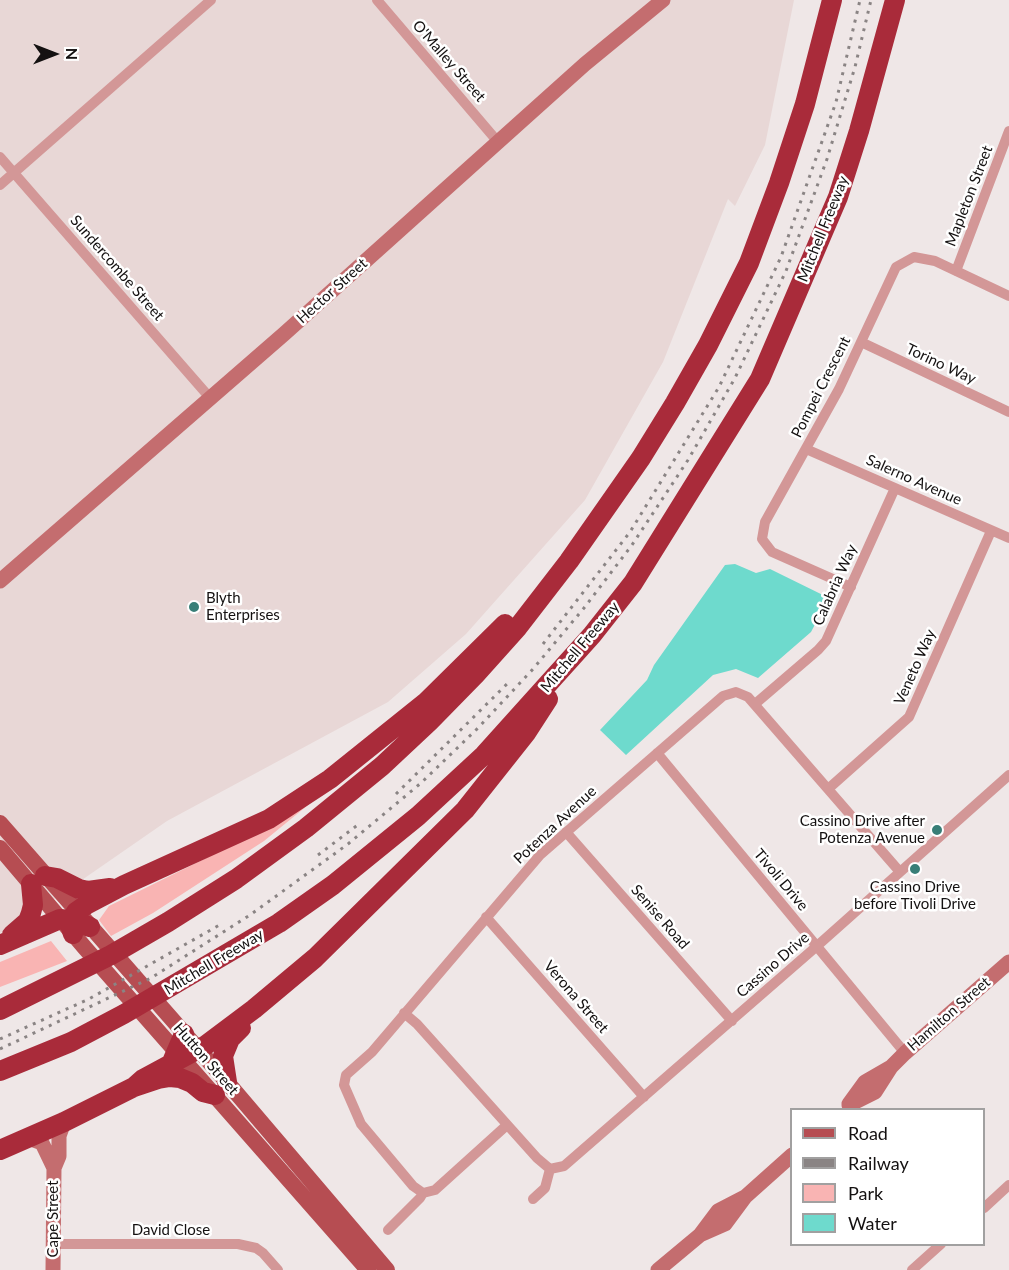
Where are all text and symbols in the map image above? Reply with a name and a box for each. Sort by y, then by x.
street label: O'Malley Street [409,17,489,105]
north arrow [24,24,84,84]
text: N [63,48,82,60]
street label: Mapleton Street [942,143,996,249]
street label: Mitchell Freeway [794,173,852,285]
street label: Sundercombe Street [66,212,168,324]
street label: Hector Street [293,255,371,327]
street label: Pompei Crescent [788,333,854,441]
street label: Torino Way [903,340,979,388]
street label: Salerno Avenue [863,451,965,509]
street label: Calabria Way [809,542,861,628]
place label: Blyth Enterprises [206,589,280,624]
street label: Mitchell Freeway [537,598,623,696]
marker: Blyth Enterprises [187,600,201,614]
street label: Veneto Way [890,627,940,707]
street label: Potenza Avenue [510,782,600,868]
place label: Cassino Drive after Potenza Avenue [800,812,925,847]
marker: Cassino Drive after Potenza Avenue [930,823,944,837]
street label: Tivoli Drive [750,845,812,915]
marker: Cassino Drive before Tivoli Drive [908,862,922,876]
place label: Cassino Drive before Tivoli Drive [854,878,976,913]
street label: Senise Road [627,881,693,953]
street label: Mitchell Freeway [161,925,267,999]
street label: Cassino Drive [733,929,813,1001]
street label: Verona Street [540,957,612,1037]
street label: Hamilton Street [904,973,994,1055]
street label: Hutton Street [170,1019,242,1099]
legend [790,1108,985,1246]
text: Road [848,1122,888,1144]
text: Railway [848,1152,909,1174]
street label: Cape Street [44,1180,62,1258]
text: Park [848,1182,883,1204]
text: Water [848,1212,897,1234]
street label: David Close [132,1221,210,1239]

